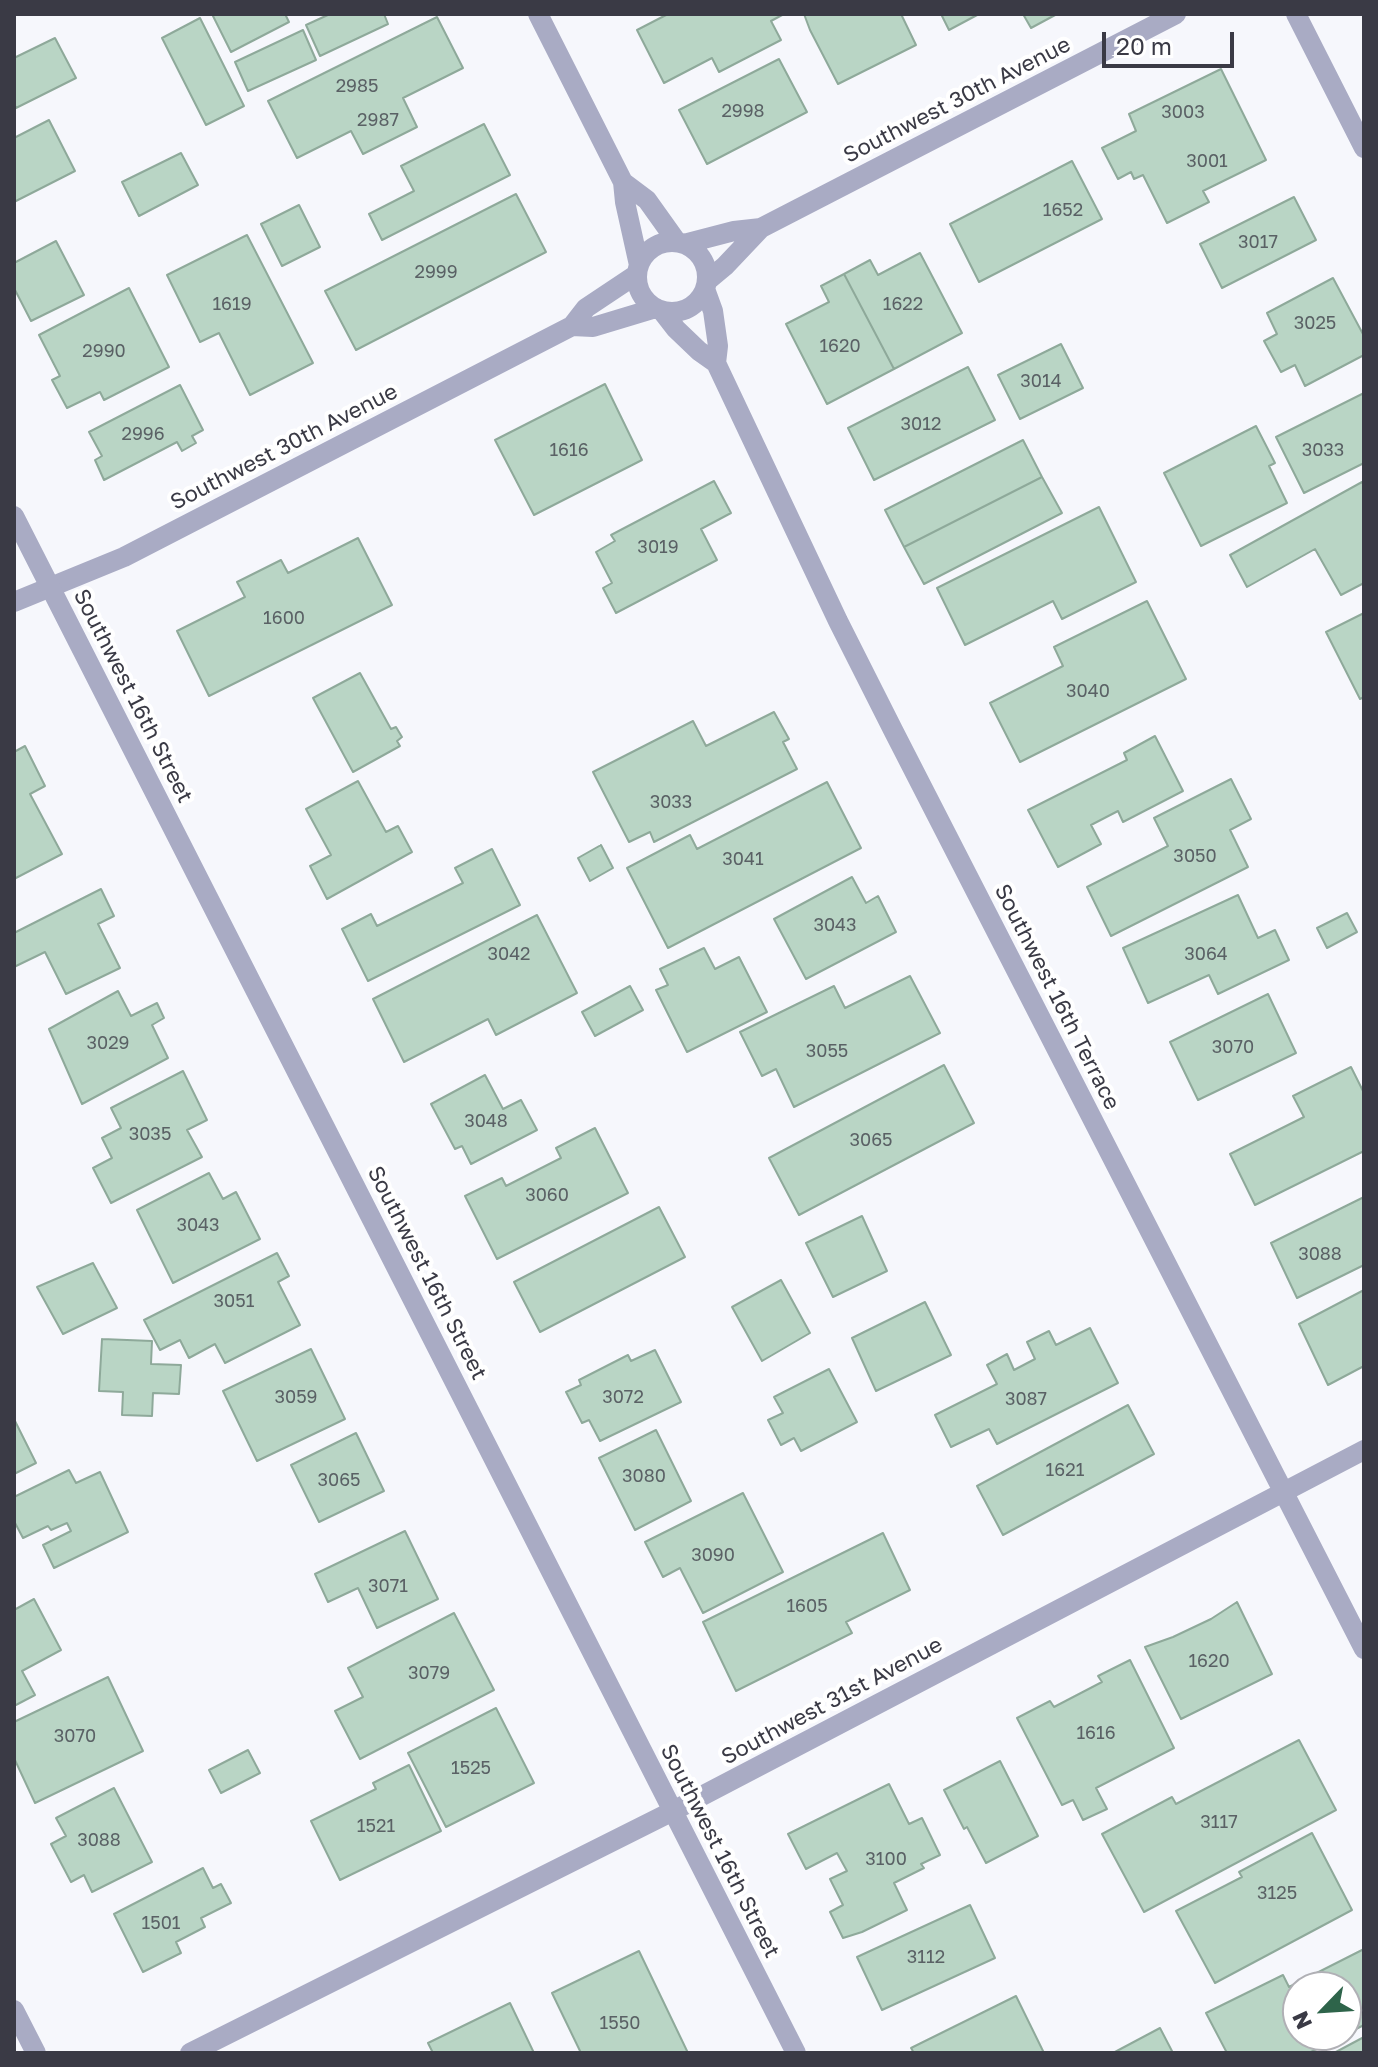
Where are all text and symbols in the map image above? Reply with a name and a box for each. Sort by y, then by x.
scale bar [1106,16,1238,66]
street label: Southwest 30th Avenue [839,31,1075,169]
text: 20 m [1116,31,1172,60]
house number: 2985 [336,75,378,97]
house number: 2998 [721,100,765,122]
house number: 3003 [1161,101,1205,123]
house number: 2987 [357,109,399,131]
house number: 3001 [1186,150,1228,172]
house number: 1652 [1043,199,1083,221]
house number: 3017 [1238,231,1278,253]
house number: 2999 [414,261,458,283]
house number: 1619 [212,293,252,315]
house number: 1622 [883,293,923,315]
house number: 3025 [1294,312,1336,334]
house number: 1620 [819,335,861,357]
house number: 2990 [82,340,126,362]
house number: 3014 [1020,370,1062,392]
street label: Southwest 30th Avenue [166,378,402,516]
house number: 3012 [901,413,941,435]
house number: 2996 [121,423,165,445]
house number: 1616 [549,439,589,461]
house number: 3033 [1302,439,1344,461]
house number: 3019 [637,536,679,558]
street label: Southwest 16th Street [68,585,198,807]
house number: 1600 [263,607,305,629]
house number: 3040 [1066,680,1110,702]
house number: 3033 [650,791,692,813]
house number: 3050 [1173,845,1217,867]
house number: 3041 [722,848,764,870]
street label: Southwest 16th Terrace [989,880,1125,1114]
house number: 3043 [813,914,857,936]
house number: 3042 [487,943,531,965]
house number: 3064 [1184,943,1228,965]
house number: 3029 [86,1032,130,1054]
house number: 3070 [1212,1036,1254,1058]
house number: 3055 [806,1040,848,1062]
house number: 3048 [464,1110,508,1132]
house number: 3035 [129,1123,171,1145]
house number: 3065 [849,1129,893,1151]
street label: Southwest 16th Street [362,1162,492,1384]
house number: 3060 [525,1184,569,1206]
house number: 3043 [176,1214,220,1236]
house number: 3088 [1298,1243,1342,1265]
house number: 3051 [214,1290,254,1312]
house number: 3059 [274,1386,318,1408]
house number: 3072 [602,1386,644,1408]
house number: 3087 [1005,1388,1047,1410]
house number: 1621 [1046,1459,1084,1481]
house number: 3080 [622,1465,666,1487]
house number: 3065 [317,1469,361,1491]
house number: 3090 [691,1544,735,1566]
house number: 3071 [368,1575,408,1597]
house number: 1605 [786,1595,828,1617]
street label: Southwest 31st Avenue [717,1632,947,1770]
house number: 1620 [1188,1650,1230,1672]
house number: 3079 [408,1662,450,1684]
house number: 1616 [1076,1722,1116,1744]
house number: 3070 [54,1725,96,1747]
street label: Southwest 16th Street [655,1740,785,1962]
house number: 1525 [451,1757,491,1779]
house number: 3117 [1200,1811,1238,1833]
house number: 1521 [357,1815,395,1837]
house number: 3088 [77,1829,121,1851]
house number: 3100 [865,1848,907,1870]
house number: 3125 [1257,1882,1297,1904]
house number: 1501 [141,1912,181,1934]
house number: 3112 [907,1946,945,1968]
north arrow [1282,1971,1362,2051]
text: N [1286,2007,1317,2034]
house number: 1550 [600,2012,640,2034]

